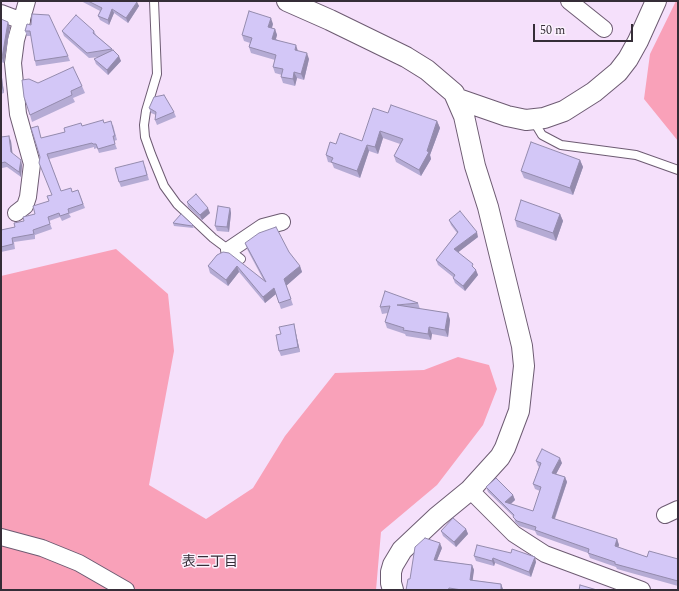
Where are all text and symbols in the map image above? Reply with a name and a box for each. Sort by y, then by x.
scale bar [535,16,635,42]
text: 50 m [540,21,565,40]
district label: 表二丁目 [182,555,238,571]

